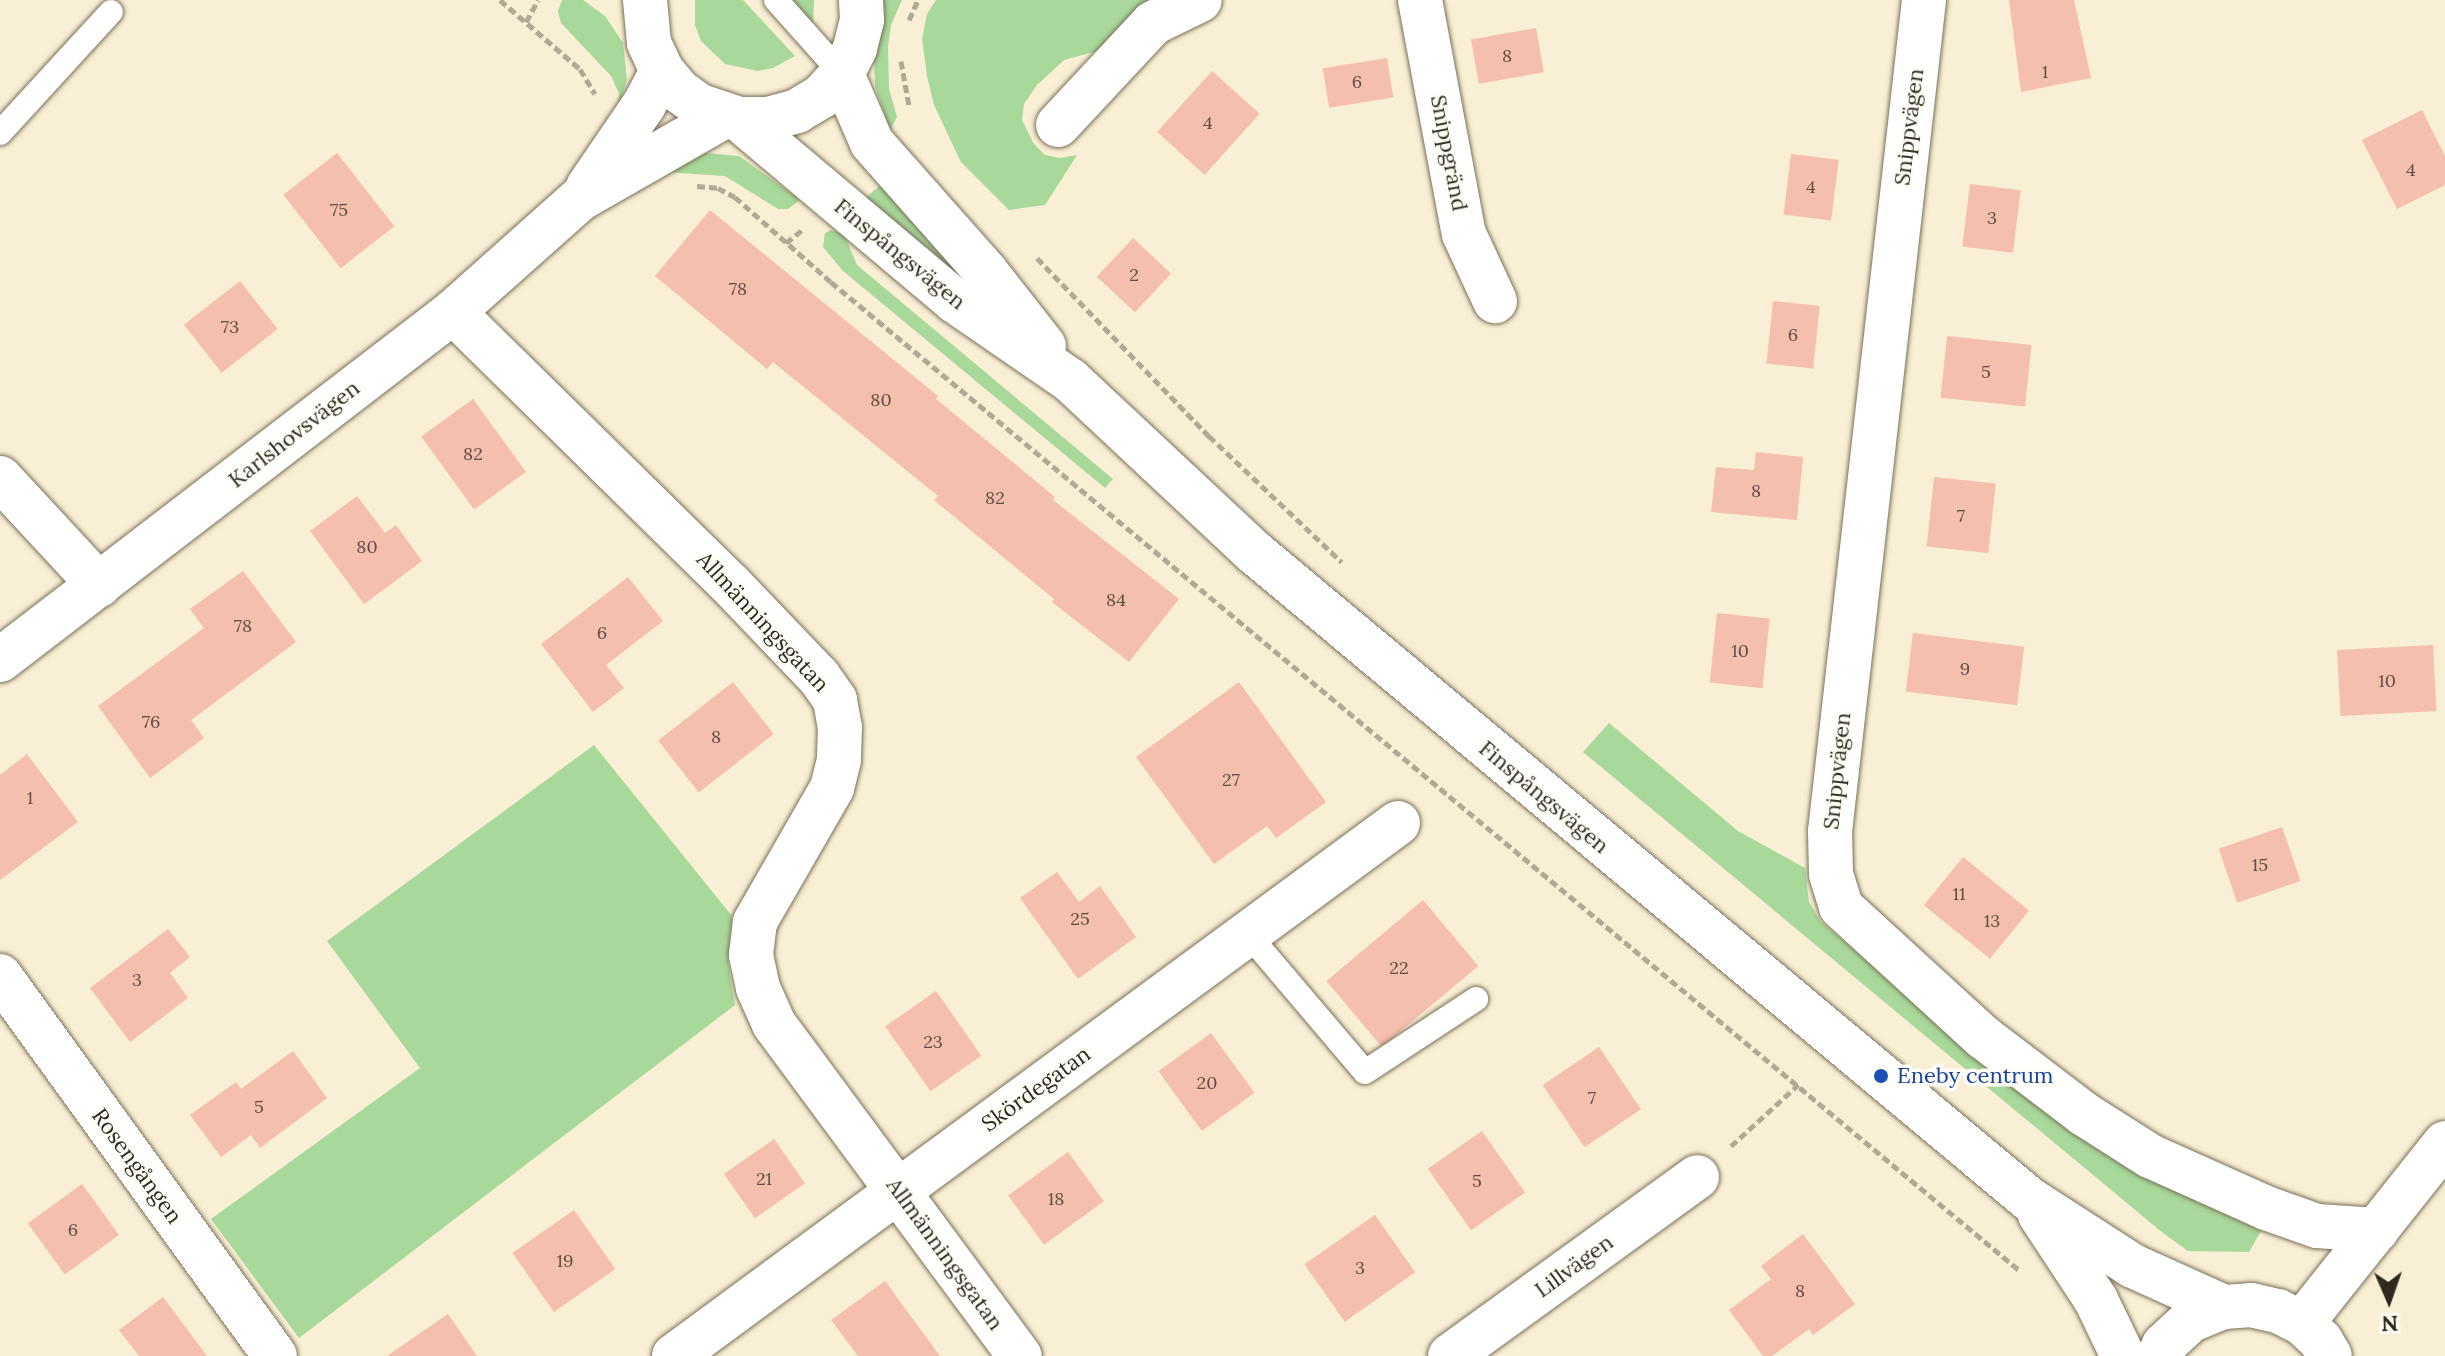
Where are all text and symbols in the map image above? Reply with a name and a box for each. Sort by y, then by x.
house number: 8 [1502,45,1512,67]
house number: 1 [2042,61,2048,83]
street label: Snippvägen [1889,67,1929,187]
house number: 6 [1352,71,1362,93]
street label: Snippgränd [1425,93,1473,213]
house number: 4 [1203,112,1213,134]
house number: 4 [2406,159,2416,181]
house number: 4 [1806,176,1816,198]
street label: Finspångsvägen [829,193,971,315]
house number: 75 [330,199,348,221]
house number: 3 [1987,207,1997,229]
house number: 2 [1129,264,1139,286]
house number: 78 [729,278,747,300]
house number: 73 [221,316,239,338]
house number: 6 [1788,324,1798,346]
house number: 5 [1981,361,1991,383]
street label: Karlshovsvägen [223,375,365,493]
house number: 80 [870,389,892,411]
house number: 82 [463,443,483,465]
house number: 8 [1751,480,1761,502]
house number: 82 [985,487,1005,509]
house number: 7 [1957,505,1965,527]
house number: 80 [356,536,378,558]
street label: Allmänningsgatan [691,546,835,698]
house number: 84 [1106,589,1126,611]
house number: 78 [234,615,252,637]
house number: 6 [597,622,607,644]
house number: 10 [1731,640,1749,662]
house number: 9 [1960,658,1970,680]
house number: 10 [2378,670,2396,692]
house number: 76 [142,711,160,733]
street label: Snippvägen [1818,711,1856,831]
house number: 8 [711,726,721,748]
street label: Finspångsvägen [1474,735,1614,859]
house number: 27 [1222,769,1240,791]
house number: 1 [27,787,33,809]
house number: 15 [2252,854,2268,876]
house number: 11 [1952,883,1966,905]
house number: 25 [1070,908,1090,930]
house number: 13 [1984,910,2000,932]
house number: 22 [1389,957,1409,979]
house number: 3 [132,969,142,991]
house number: 23 [923,1031,943,1053]
street label: Skördegatan [976,1041,1096,1137]
place label: Eneby centrum [1897,1063,2054,1089]
marker: Eneby centrum [1872,1067,1890,1085]
house number: 20 [1197,1072,1217,1094]
house number: 7 [1588,1087,1596,1109]
house number: 5 [254,1096,264,1118]
street label: Rosengången [86,1103,188,1229]
house number: 21 [756,1168,772,1190]
house number: 5 [1472,1170,1482,1192]
street label: Allmänningsgatan [881,1173,1009,1335]
house number: 18 [1048,1188,1064,1210]
house number: 6 [68,1219,78,1241]
street label: Lillvägen [1530,1229,1618,1303]
house number: 19 [557,1250,573,1272]
house number: 3 [1355,1257,1365,1279]
north arrow [2349,1260,2429,1340]
house number: 8 [1795,1280,1805,1302]
text: N [2381,1310,2399,1338]

